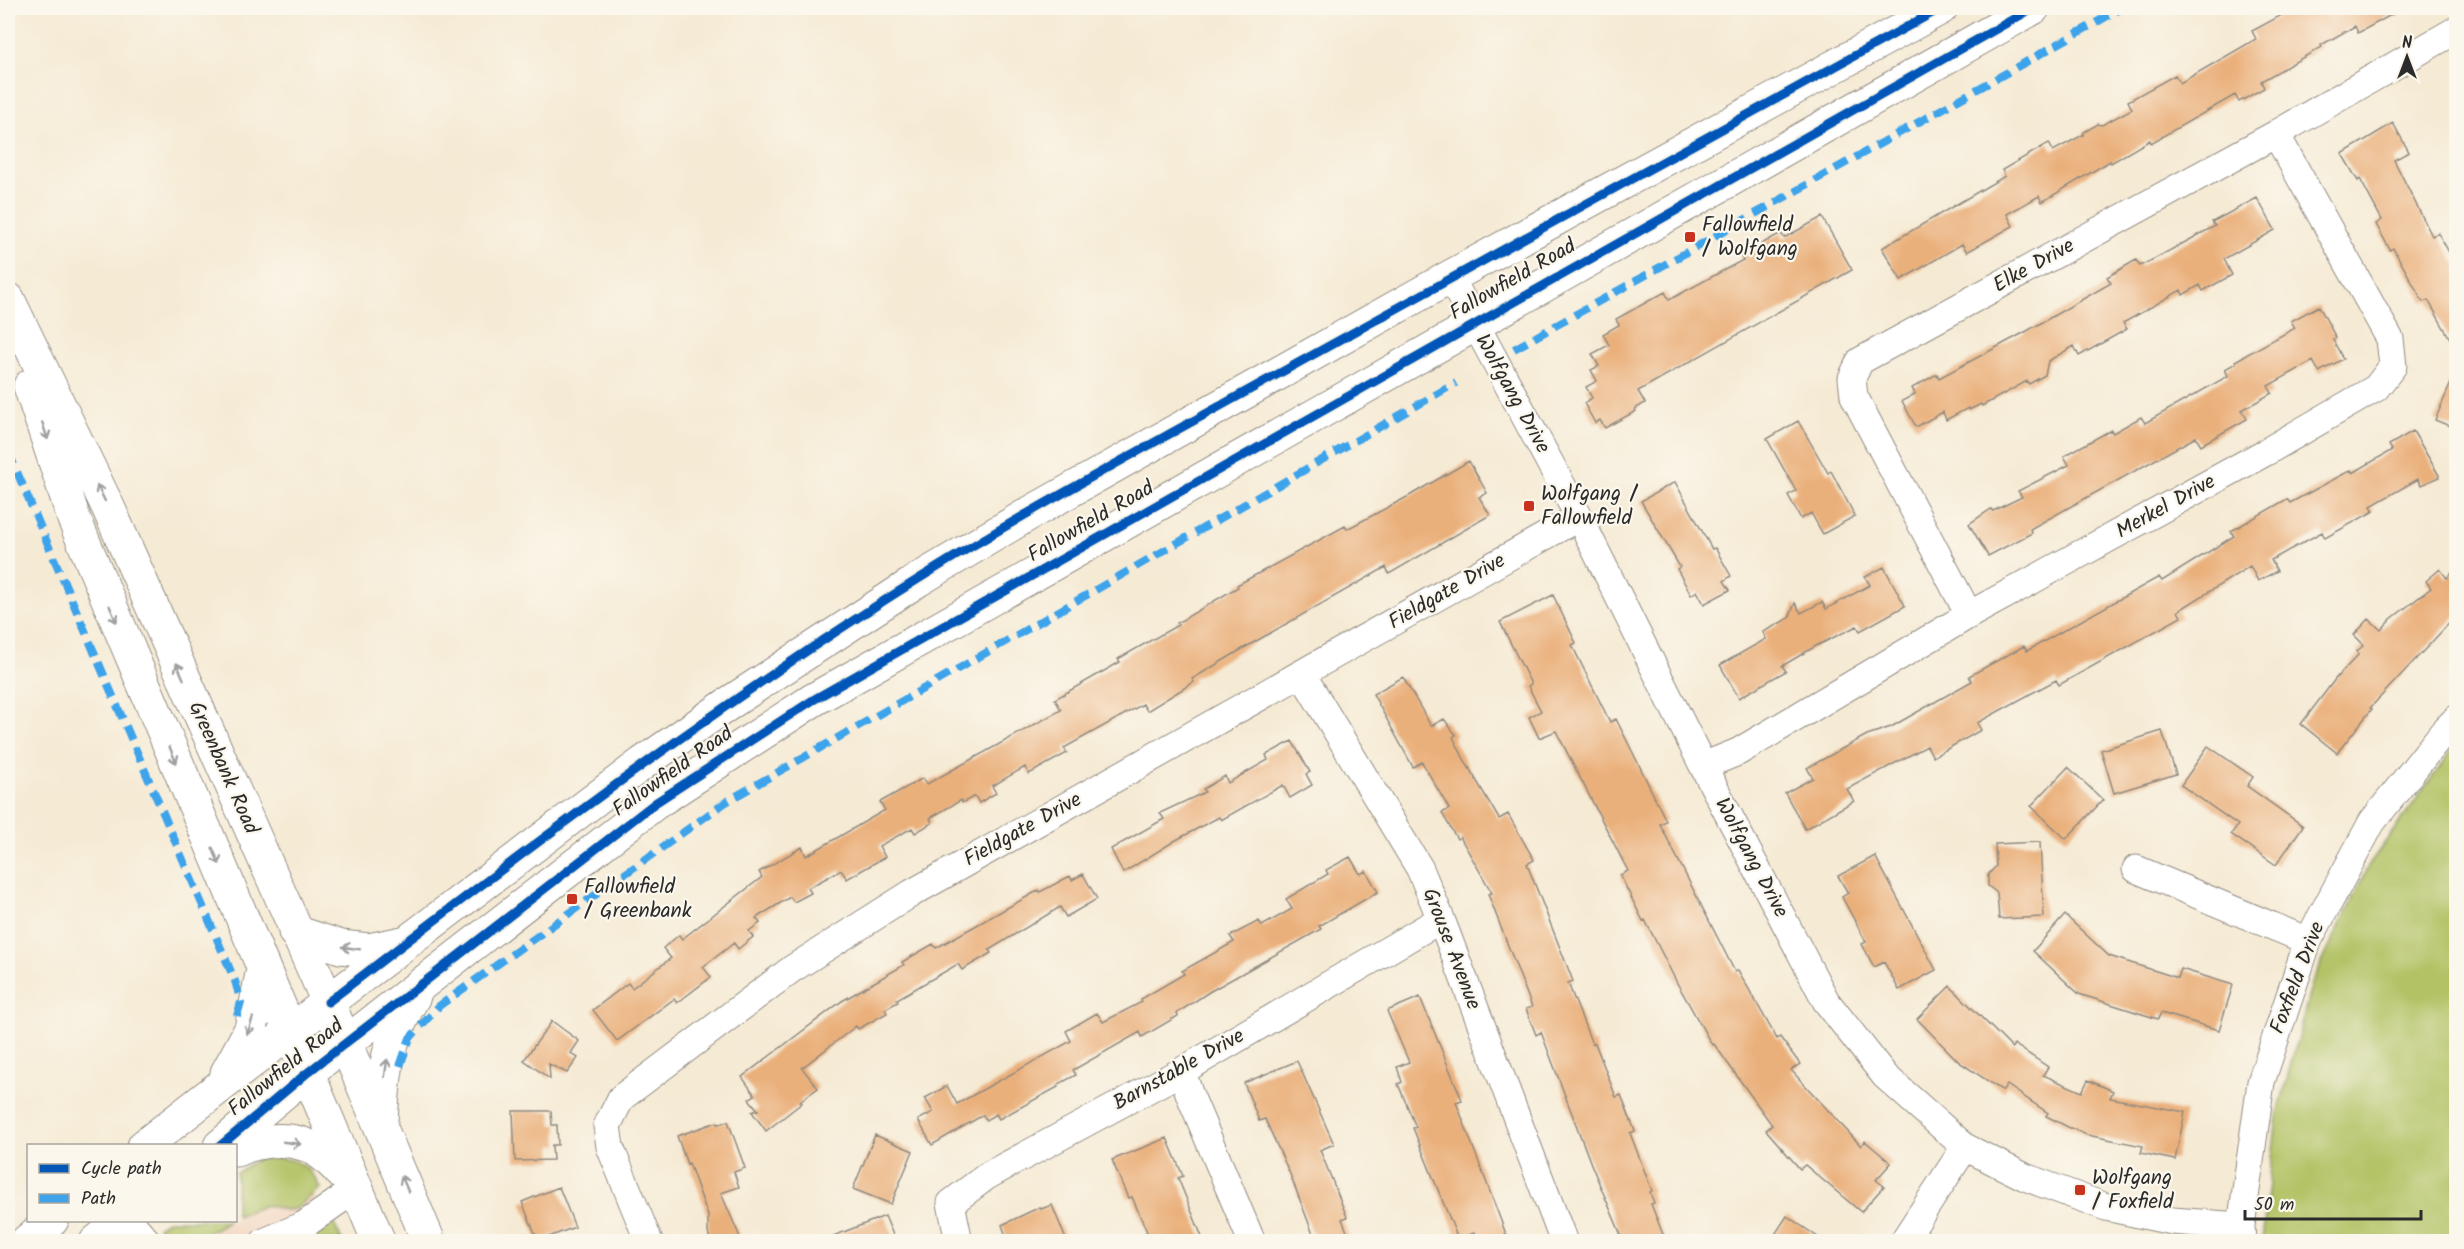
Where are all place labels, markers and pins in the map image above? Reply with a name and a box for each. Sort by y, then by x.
place label: Fallowfield / Wolfgang [1702,209,1798,266]
marker: Fallowfield / Wolfgang [1683,230,1697,244]
place label: Wolfgang / Fallowfield [1541,478,1638,535]
marker: Wolfgang / Fallowfield [1522,499,1536,513]
place label: Fallowfield / Greenbank [584,871,692,928]
marker: Fallowfield / Greenbank [565,892,579,906]
place label: Wolfgang / Foxfield [2092,1162,2174,1219]
marker: Wolfgang / Foxfield [2073,1183,2087,1197]

